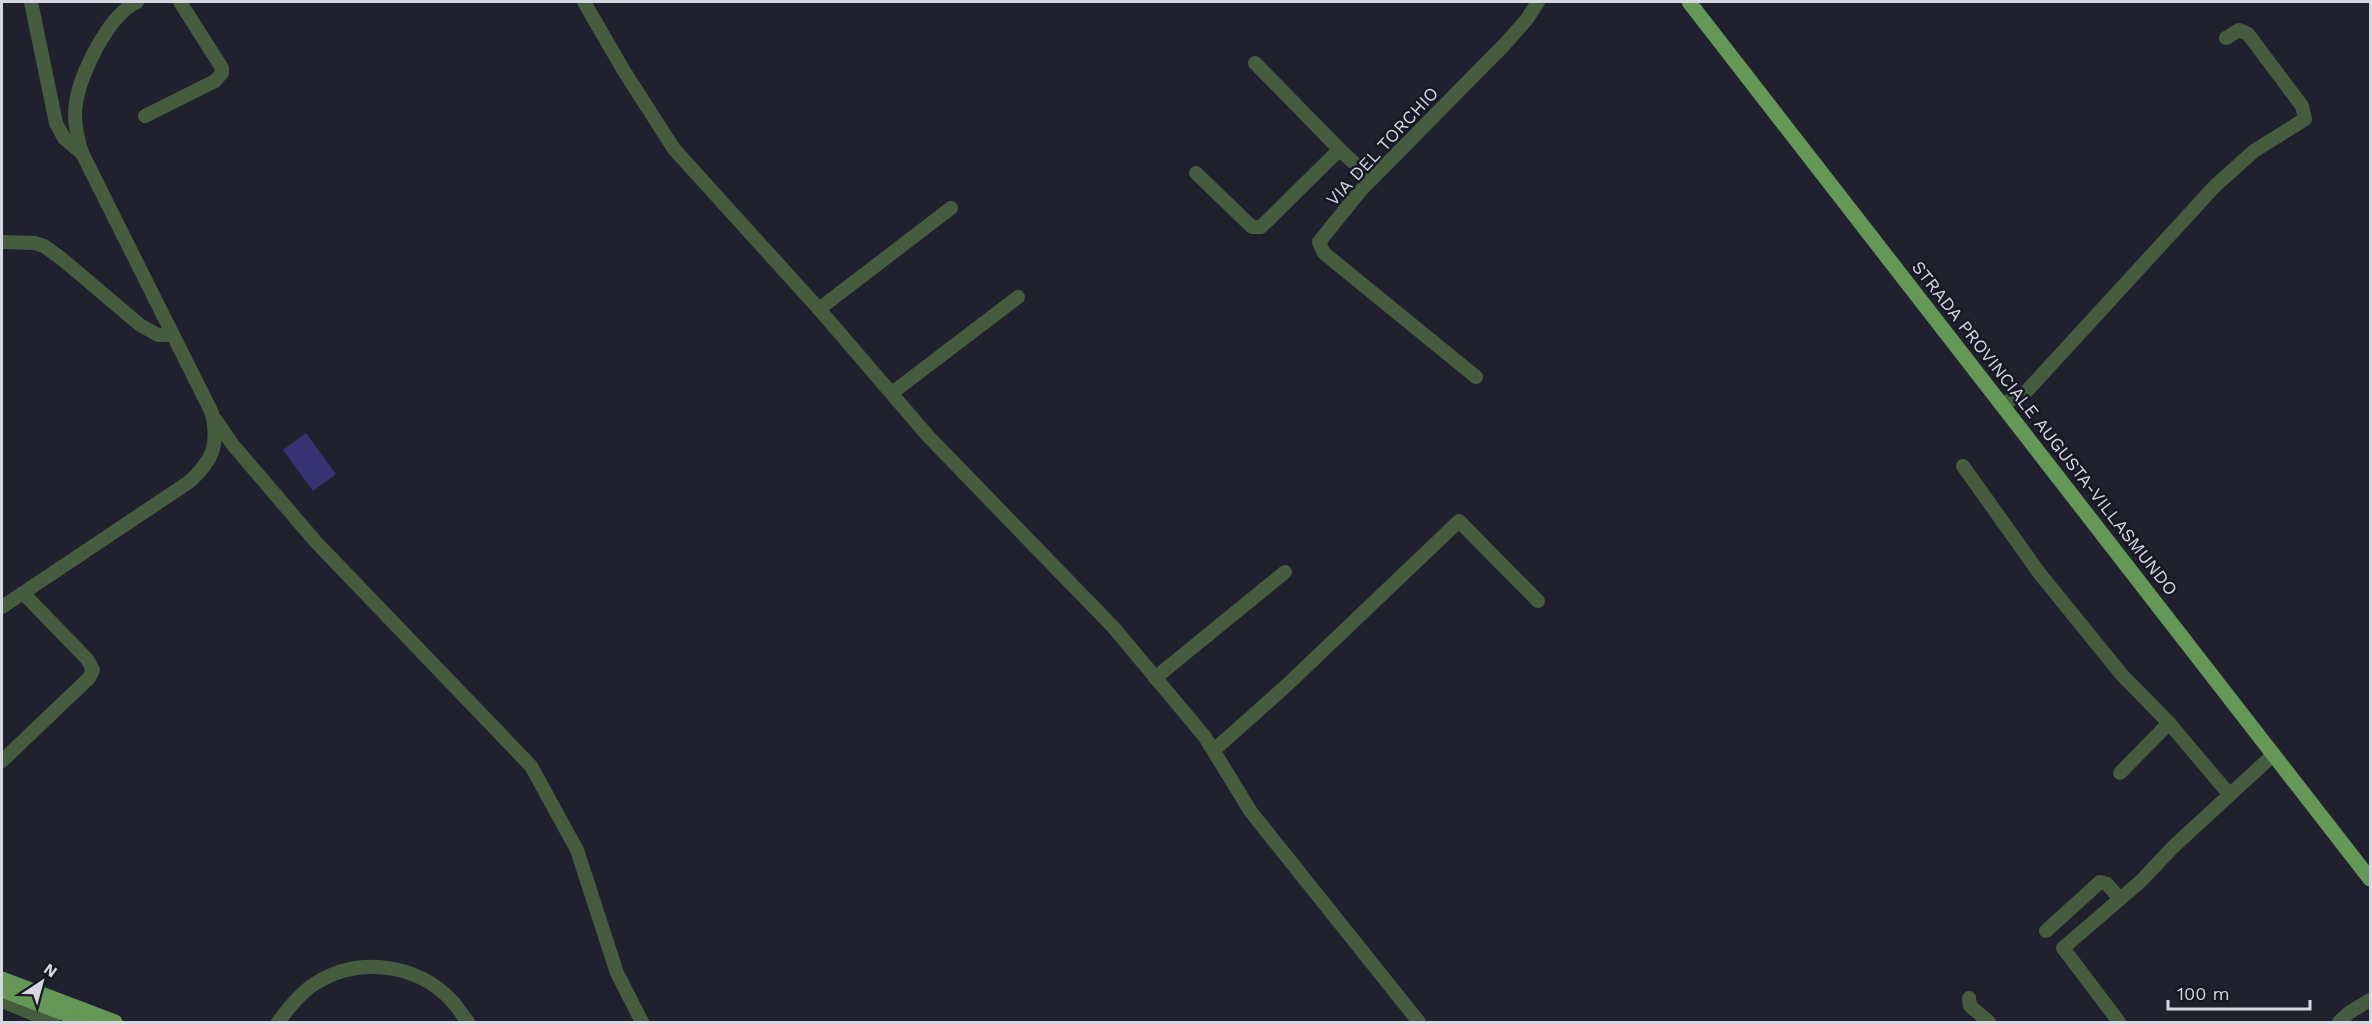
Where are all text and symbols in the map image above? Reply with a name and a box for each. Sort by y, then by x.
street label: VIA DEL TORCHIO [1322,82,1442,210]
street label: STRADA PROVINCIALE AUGUSTA-VILLASMUNDO [1908,257,2182,599]
north arrow [12,952,72,1012]
text: N [40,959,61,981]
scale bar [2168,973,2310,1011]
text: 100 m [2177,983,2230,1004]

